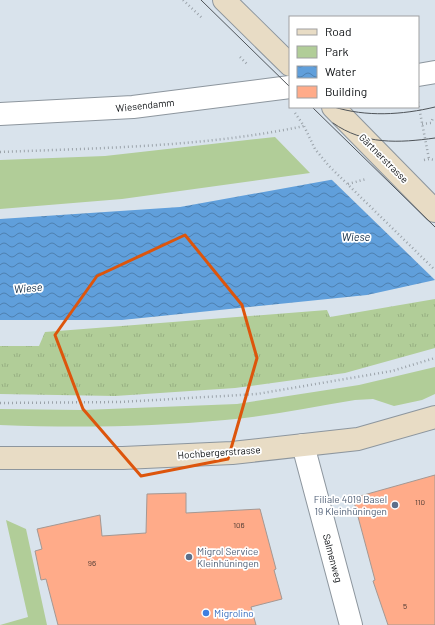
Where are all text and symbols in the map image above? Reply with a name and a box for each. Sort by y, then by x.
legend [289,16,419,108]
text: Road [325,24,352,38]
text: Park [325,44,349,58]
text: Water [325,64,357,78]
text: Building [325,84,367,98]
street label: Wiesendamm [115,96,175,114]
street label: Gärtnerstrasse [357,131,411,185]
water label: Wiese [342,230,371,243]
water label: Wiese [13,280,43,295]
street label: Hochbergerstrasse [177,443,261,461]
place label: Filiale 4019 Basel 19 Kleinhüningen [314,493,387,517]
house number: 110 [415,497,425,507]
marker: Filiale 4019 Basel 19 Kleinhüningen [390,500,400,510]
house number: 106 [233,520,245,530]
street label: Salmenweg [321,532,345,584]
place label: Migrol Service Kleinhüningen [197,545,259,569]
marker: Migrol Service Kleinhüningen [184,552,194,562]
house number: 96 [88,558,96,568]
house number: 5 [403,601,407,611]
place label: Migrolino [214,607,254,619]
marker: Migrolino [201,608,211,618]

